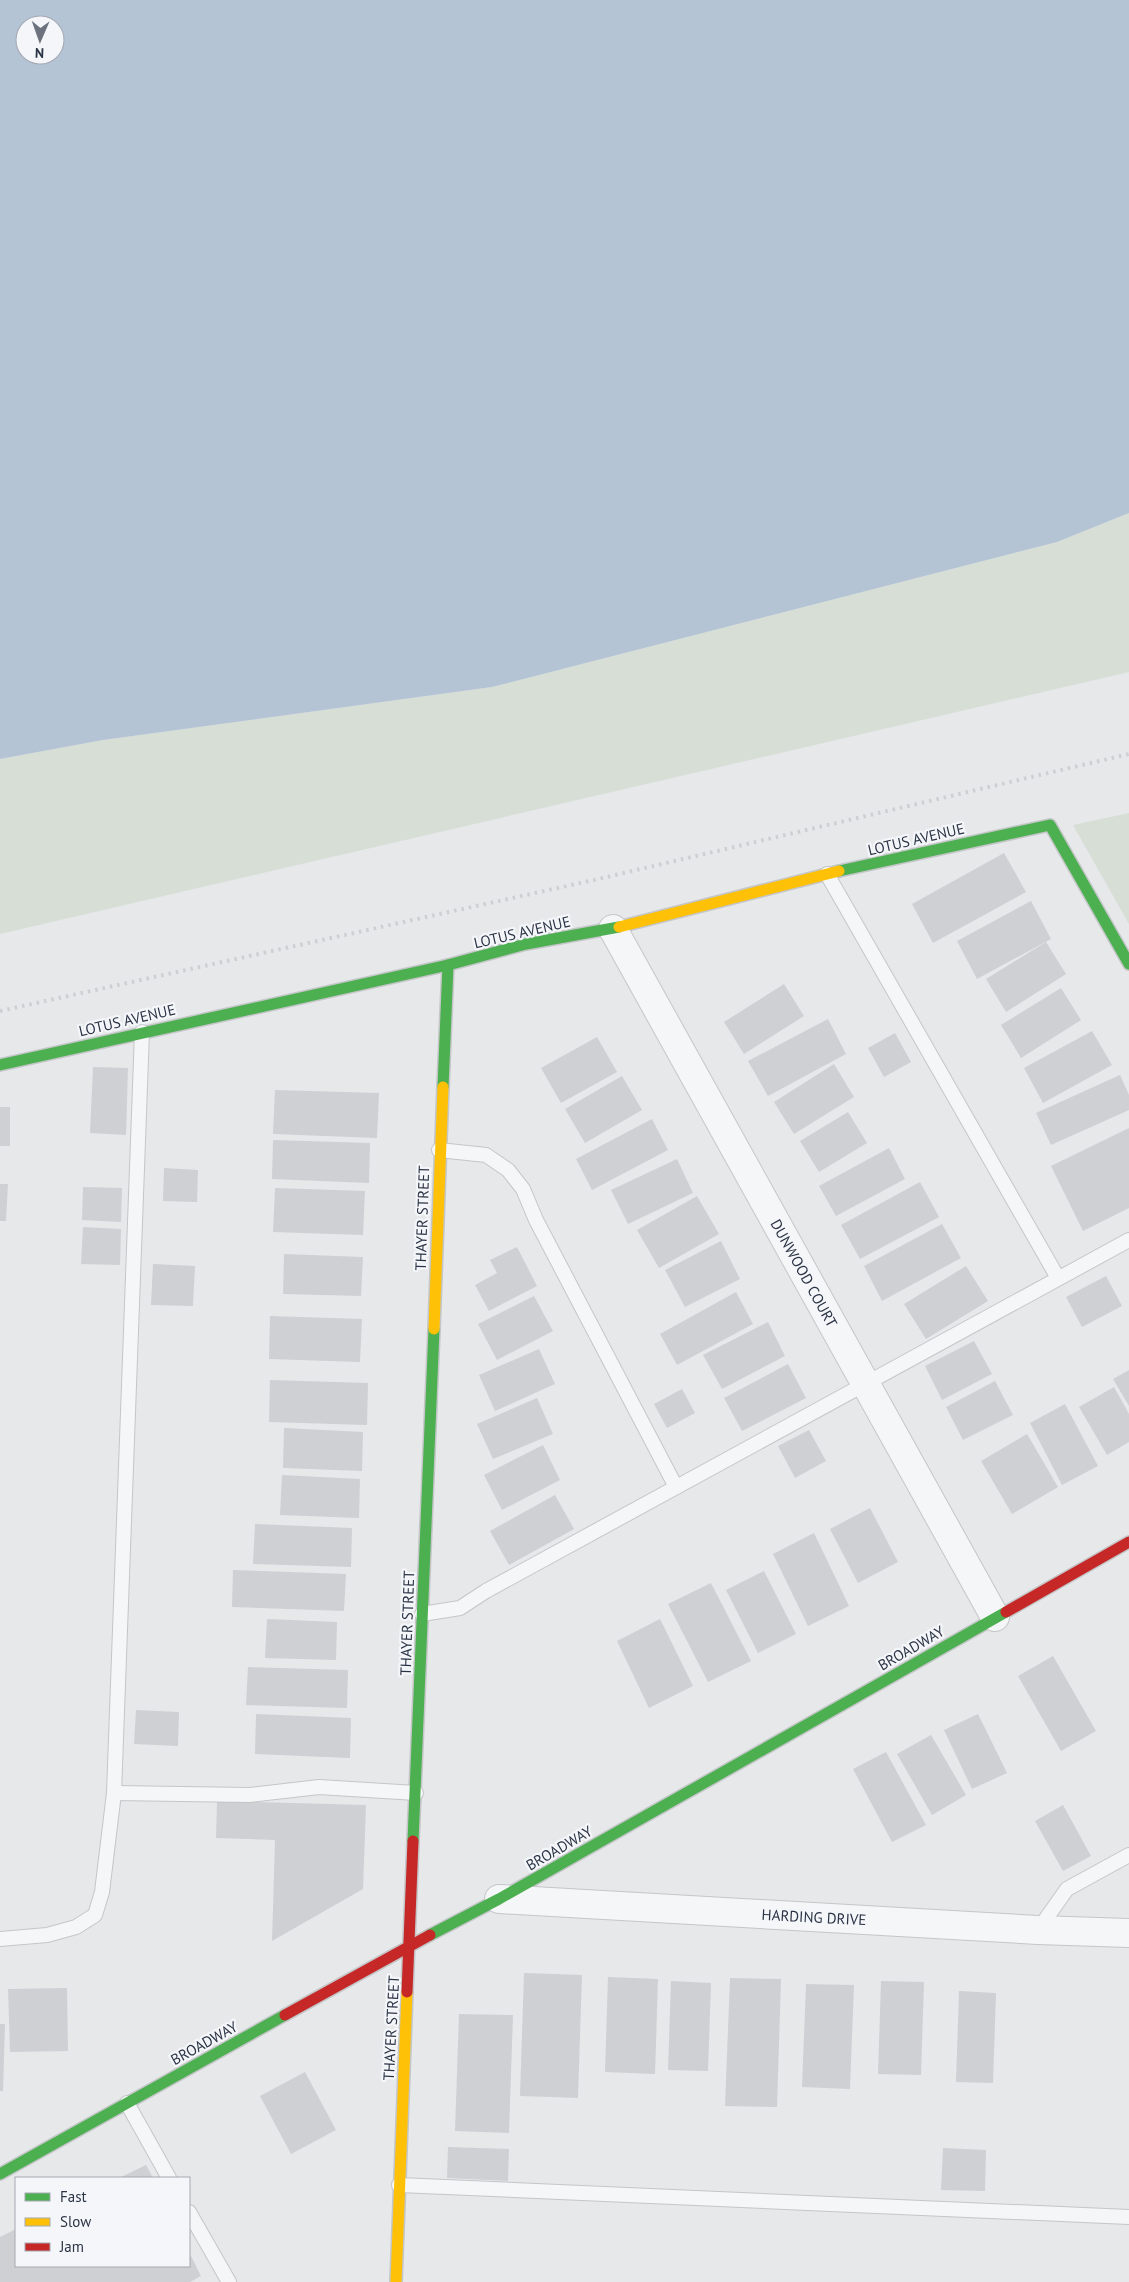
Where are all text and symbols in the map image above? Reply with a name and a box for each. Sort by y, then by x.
north arrow [15,15,65,65]
text: N [35,44,44,62]
street label: LOTUS AVENUE [866,819,966,859]
street label: LOTUS AVENUE [472,912,572,952]
street label: LOTUS AVENUE [77,1000,177,1040]
street label: THAYER STREET [411,1164,433,1271]
street label: DUNWOOD COURT [766,1216,842,1331]
street label: THAYER STREET [396,1569,418,1676]
street label: BROADWAY [874,1621,948,1675]
street label: BROADWAY [522,1821,596,1875]
street label: HARDING DRIVE [761,1905,867,1929]
street label: THAYER STREET [379,1974,403,2081]
street label: BROADWAY [167,2017,241,2069]
legend [15,2177,190,2267]
text: Fast [60,2187,87,2206]
text: Slow [60,2212,91,2231]
text: Jam [59,2237,84,2256]

